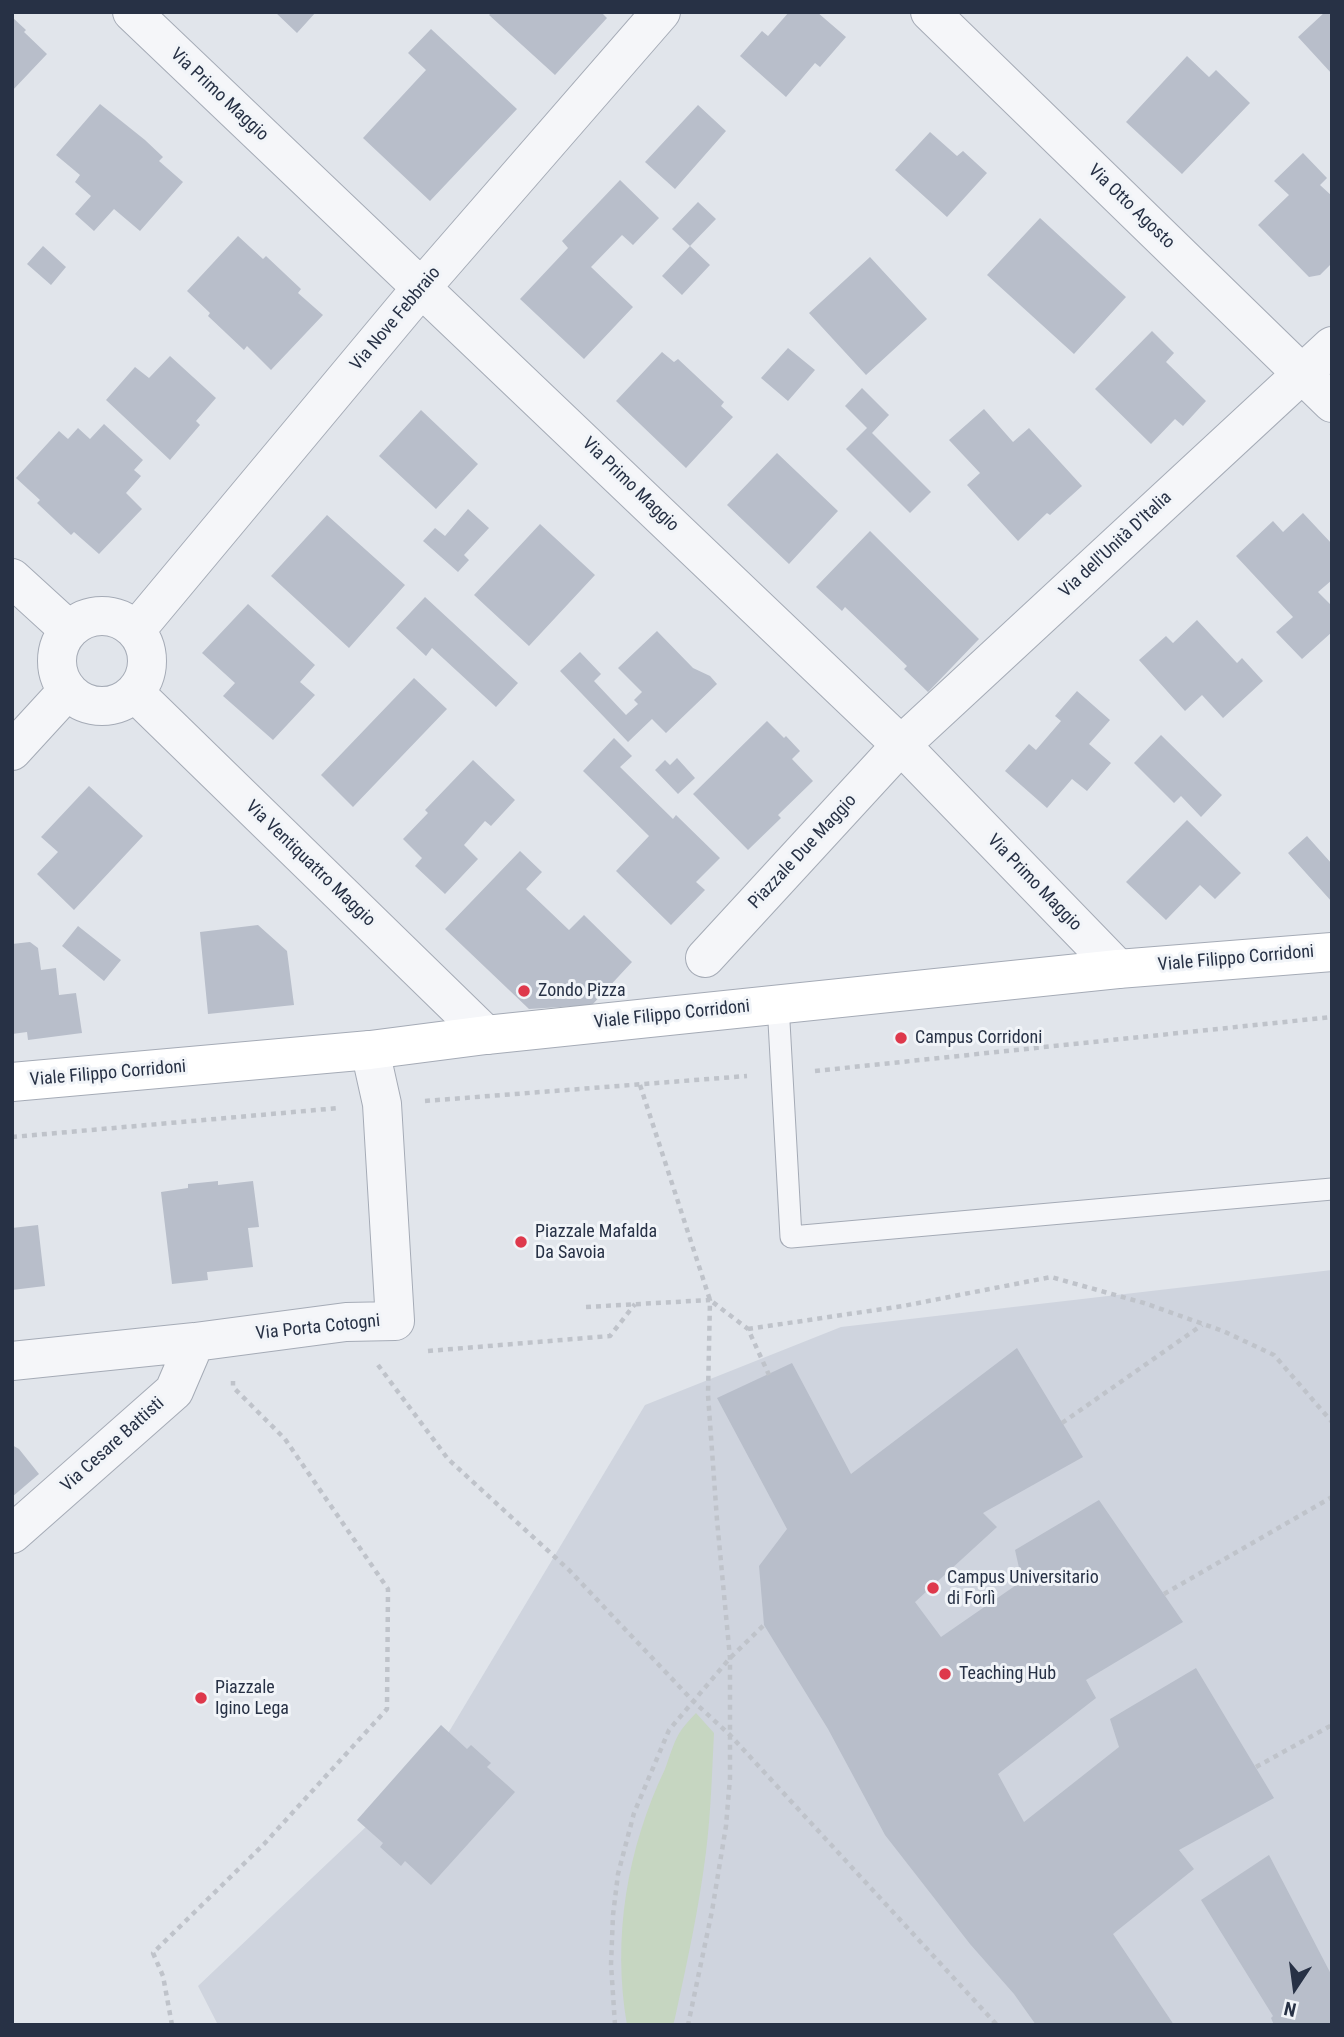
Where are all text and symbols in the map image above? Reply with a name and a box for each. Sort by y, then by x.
street label: Via Primo Maggio [165,44,273,146]
street label: Via Otto Agosto [1083,160,1179,254]
street label: Via Nove Febbraio [346,263,446,375]
street label: Via Primo Maggio [577,433,683,537]
street label: Via dell'Unità D'Italia [1055,487,1177,603]
street label: Piazzale Due Maggio [744,790,862,914]
street label: Via Ventiquattro Maggio [241,797,379,931]
street label: Via Primo Maggio [982,830,1086,936]
street label: Viale Filippo Corridoni [1157,941,1315,977]
place label: Zondo Pizza [538,980,626,1002]
marker: Zondo Pizza [516,983,532,999]
street label: Viale Filippo Corridoni [593,996,751,1034]
place label: Campus Corridoni [915,1027,1042,1049]
marker: Campus Corridoni [893,1030,909,1046]
street label: Viale Filippo Corridoni [29,1056,187,1092]
place label: Piazzale Mafalda Da Savoia [535,1221,657,1264]
marker: Piazzale Mafalda Da Savoia [513,1234,529,1250]
street label: Via Porta Cotogni [255,1311,381,1345]
street label: Via Cesare Battisti [57,1393,169,1497]
place label: Campus Universitario di Forlì [947,1567,1099,1610]
marker: Campus Universitario di Forlì [925,1580,941,1596]
place label: Teaching Hub [959,1663,1056,1685]
marker: Teaching Hub [937,1666,953,1682]
place label: Piazzale Igino Lega [215,1677,289,1720]
marker: Piazzale Igino Lega [193,1690,209,1706]
north arrow [1260,1953,1330,2023]
text: N [1282,1996,1298,2021]

